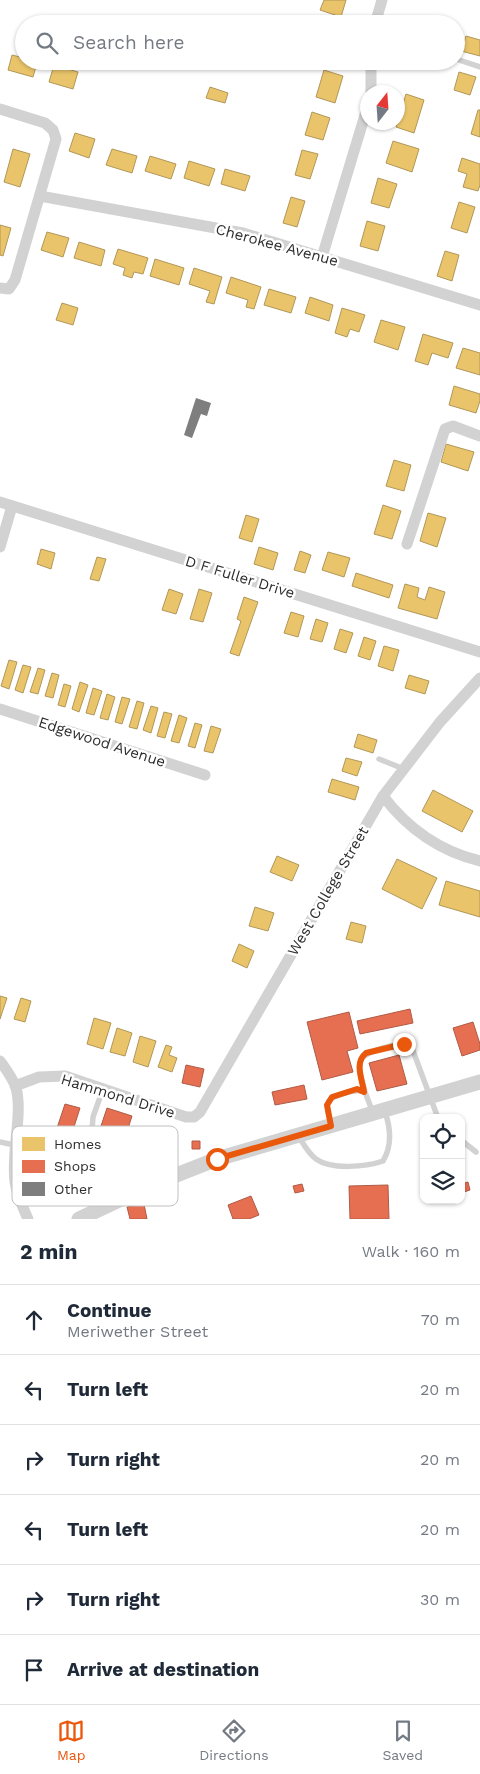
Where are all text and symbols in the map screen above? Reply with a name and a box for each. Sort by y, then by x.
search box [15,15,465,70]
icon: search [33,29,61,57]
text: Search here [73,31,184,54]
north arrow [360,85,405,130]
street label: Cherokee Avenue [214,220,340,270]
street label: D F Fuller Drive [183,552,297,602]
street label: Edgewood Avenue [36,713,168,771]
street label: West College Street [284,823,373,959]
route end [393,1033,416,1056]
street label: Hammond Drive [59,1070,177,1122]
map controls [420,1114,465,1204]
button: locate [420,1114,465,1159]
legend [12,1126,178,1206]
text: Homes [54,1136,101,1152]
route start [206,1148,229,1171]
text: Shops [54,1158,96,1174]
button: layers [420,1159,465,1204]
text: Other [54,1181,93,1197]
text: 2 min [20,1239,77,1264]
text: Walk · 160 m [362,1242,460,1261]
text: Continue [67,1299,151,1322]
icon: ahead [20,1306,48,1334]
text: 70 m [421,1310,460,1329]
text: Meriwether Street [67,1322,208,1341]
icon: left [20,1376,48,1404]
text: Turn left [67,1378,148,1401]
text: 20 m [420,1380,460,1399]
icon: right [20,1446,48,1474]
text: Turn right [67,1448,160,1471]
text: 20 m [420,1450,460,1469]
icon: left [20,1516,48,1544]
text: Turn left [67,1518,148,1541]
text: 20 m [420,1520,460,1539]
icon: right [20,1586,48,1614]
text: Turn right [67,1588,160,1611]
text: 30 m [420,1590,460,1609]
icon: arrive [20,1656,48,1684]
text: Arrive at destination [67,1658,259,1681]
tab: Map [57,1717,86,1763]
tab: Directions [199,1717,269,1763]
tab: Saved [382,1717,423,1763]

